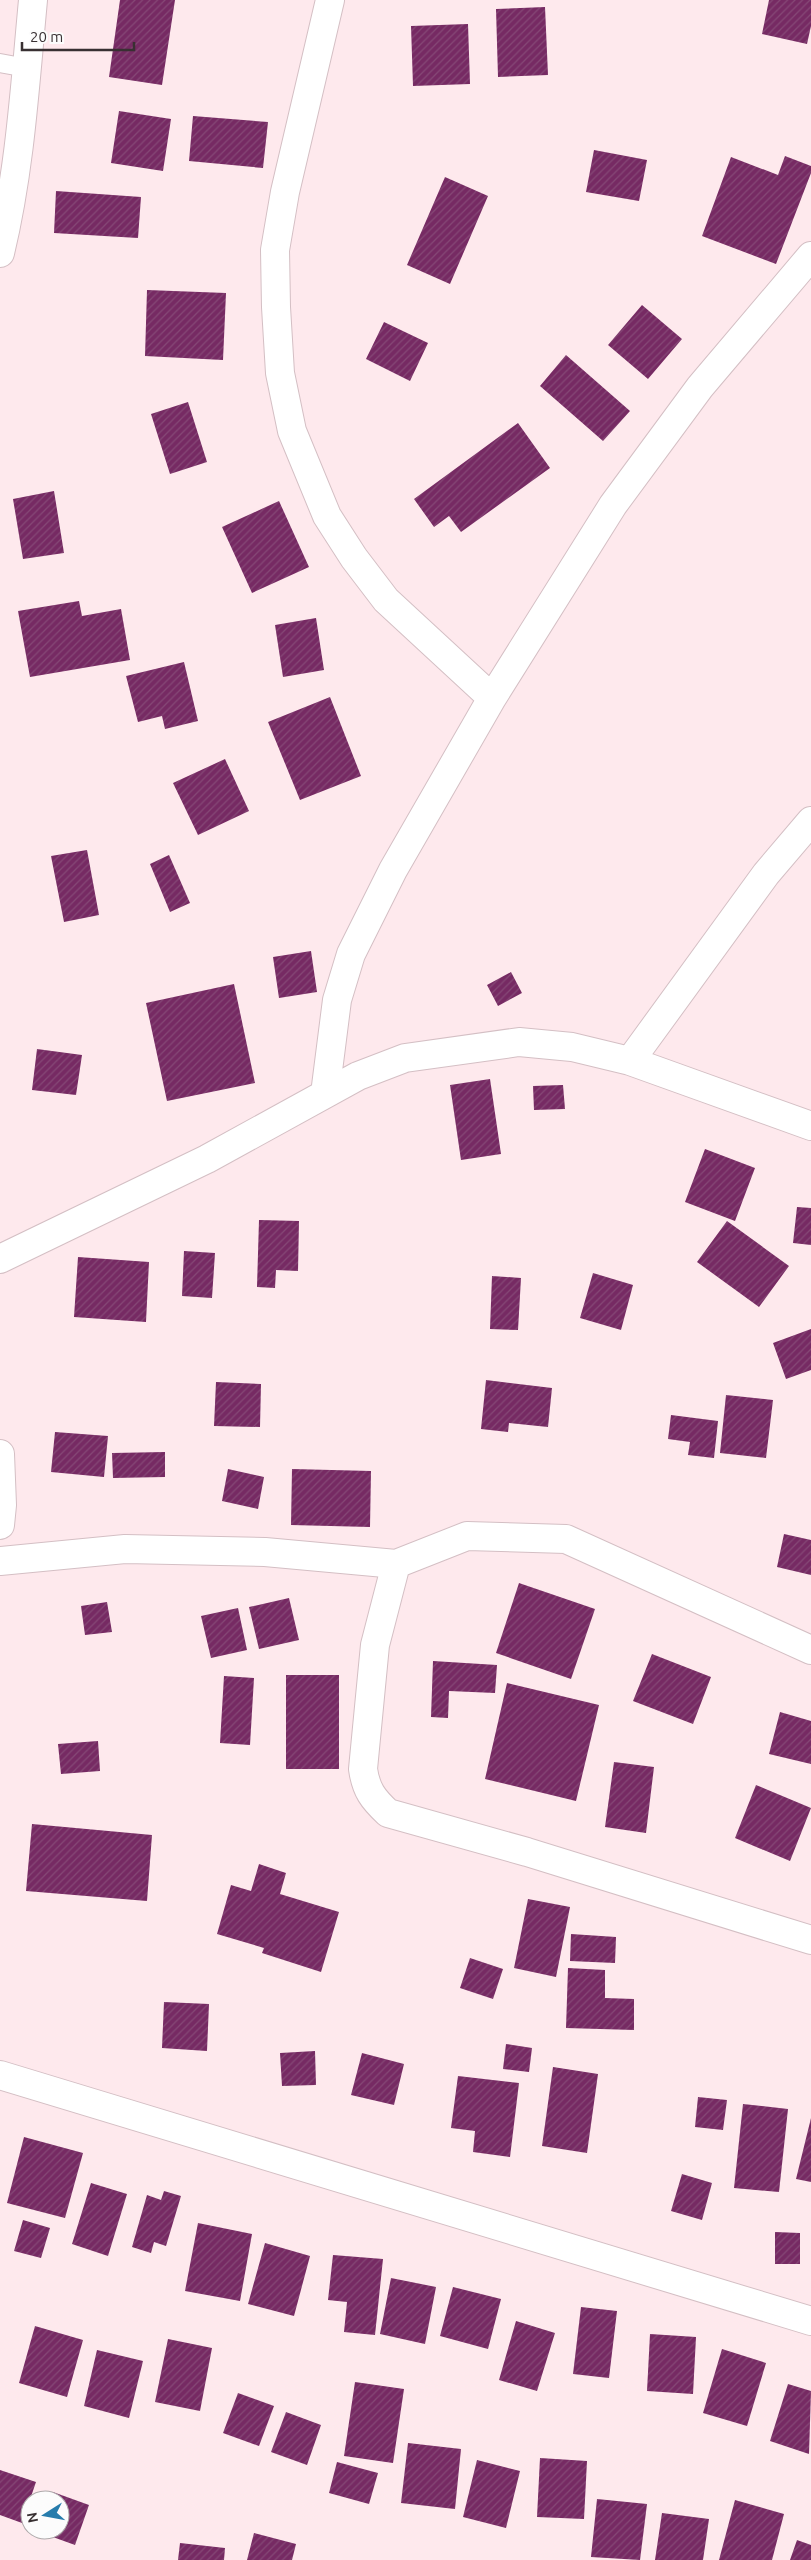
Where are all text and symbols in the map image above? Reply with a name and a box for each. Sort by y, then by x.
scale bar [22,20,135,52]
text: 20 m [30,28,63,45]
north arrow [20,2490,70,2540]
text: N [23,2511,41,2524]

